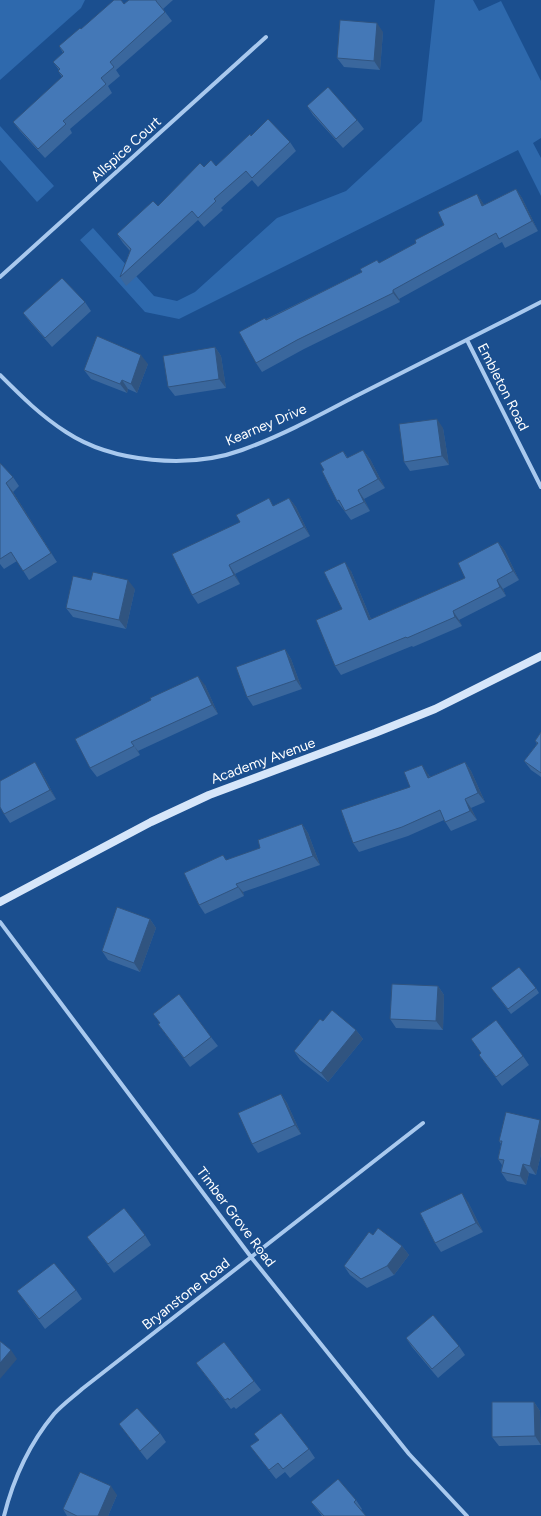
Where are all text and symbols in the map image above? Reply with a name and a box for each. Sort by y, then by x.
street label: Allspice Court [87,113,165,185]
street label: Embleton Road [474,340,532,434]
street label: Kearney Drive [223,400,309,450]
street label: Academy Avenue [208,734,318,788]
street label: Timber Grove Road [193,1164,279,1270]
street label: Bryanstone Road [139,1255,233,1333]

